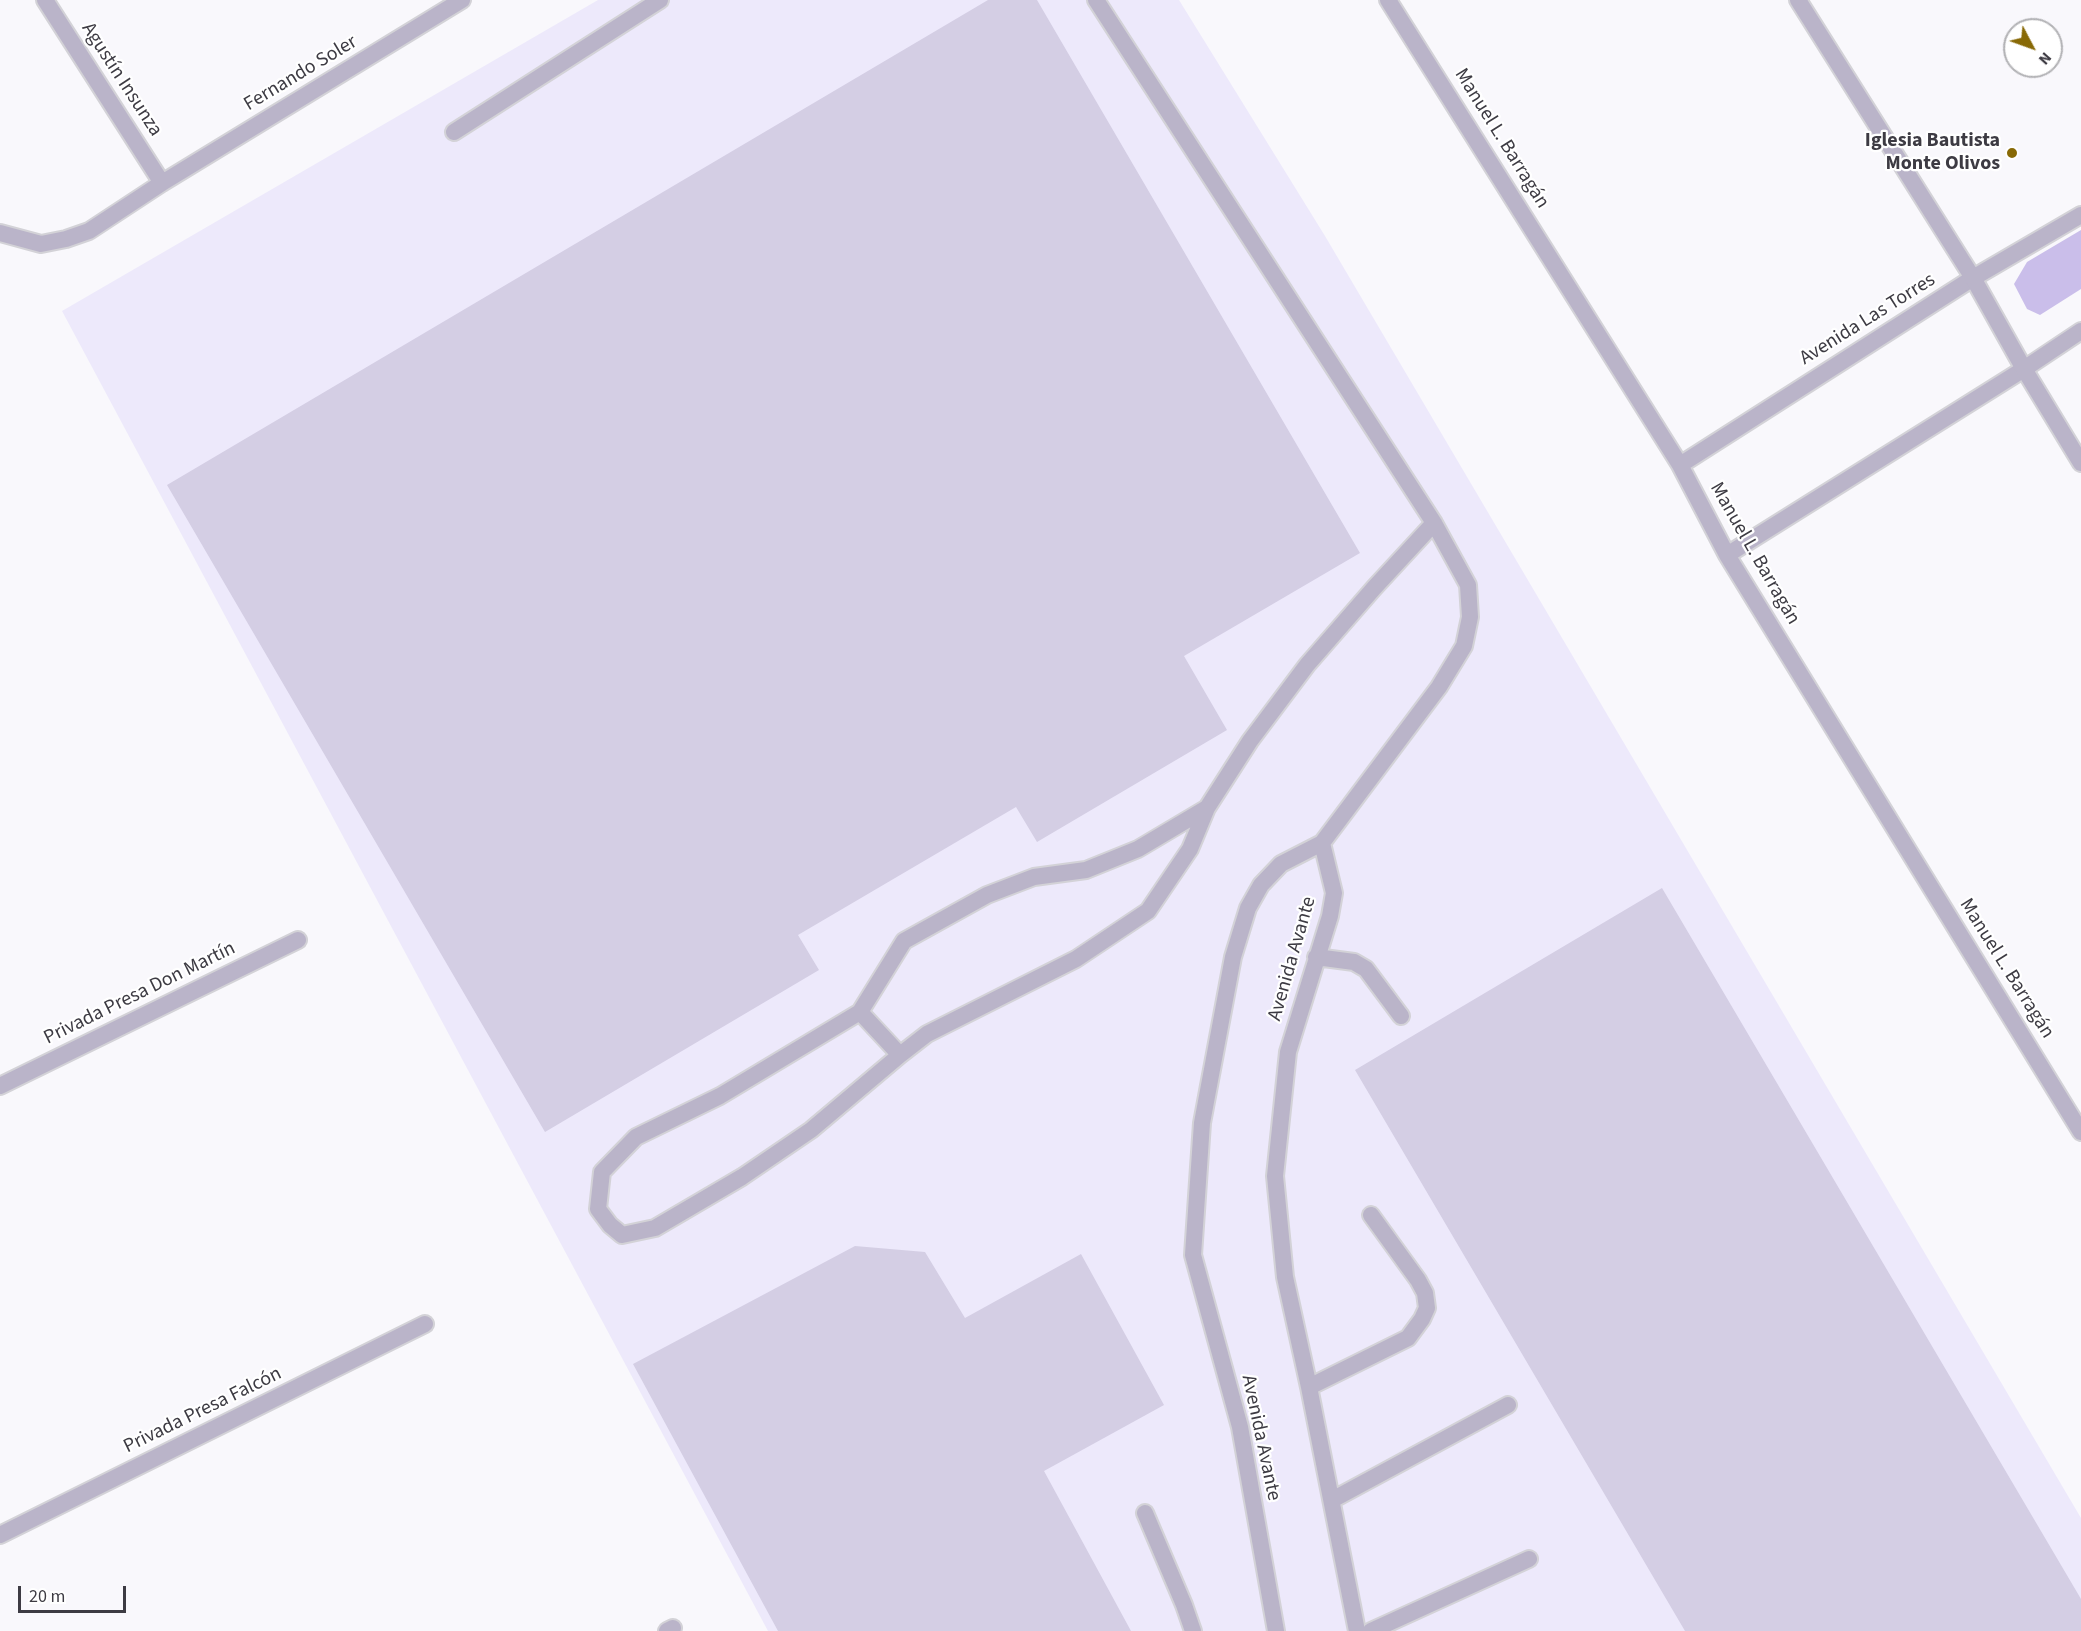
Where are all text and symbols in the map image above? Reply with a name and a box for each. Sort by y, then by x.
north arrow [2003,18,2063,78]
street label: Agustín Insunza [75,19,167,141]
street label: Fernando Soler [240,31,362,117]
text: N [2033,47,2057,70]
street label: Manuel L. Barragán [1448,65,1554,213]
place label: Iglesia Bautista Monte Olivos [1865,130,2000,177]
marker: Iglesia Bautista Monte Olivos [2005,146,2019,160]
street label: Avenida Las Torres [1796,269,1940,371]
street label: Manuel L. Barragán [1704,479,1804,629]
street label: Avenida Avante [1264,894,1322,1024]
street label: Manuel L. Barragán [1953,895,2059,1043]
street label: Privada Presa Don Martín [40,937,240,1051]
street label: Privada Presa Falcón [120,1362,286,1460]
street label: Avenida Avante [1235,1373,1285,1503]
scale bar [21,1574,129,1612]
text: 20 m [29,1584,65,1609]

